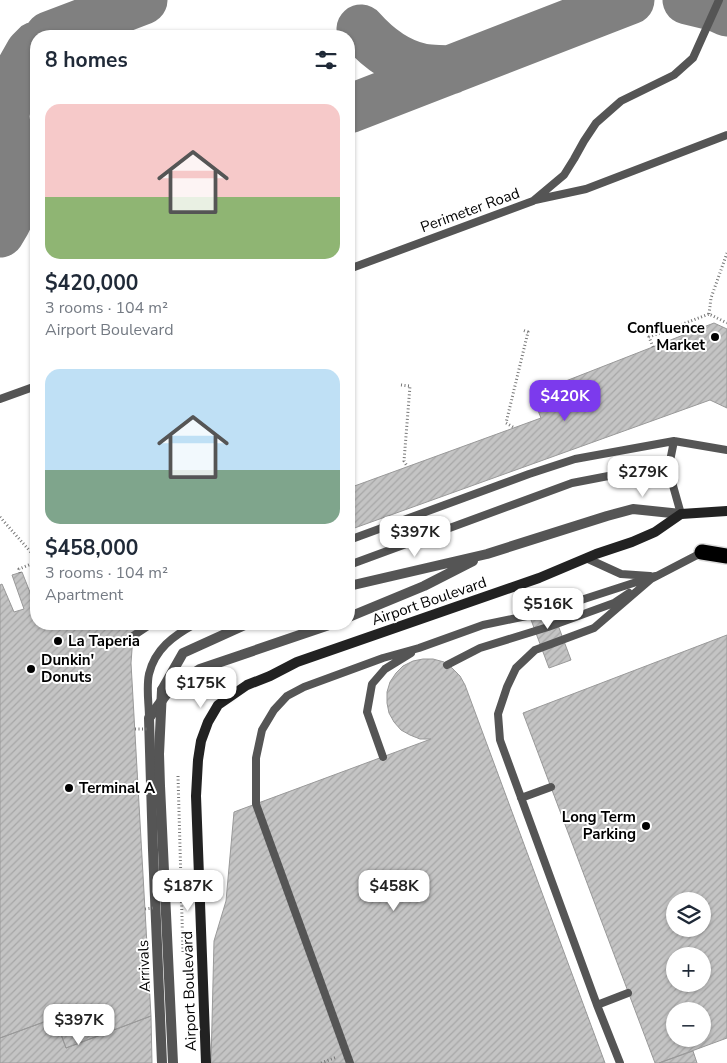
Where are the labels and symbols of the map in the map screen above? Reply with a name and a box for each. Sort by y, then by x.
street label: Perimeter Road [418,183,522,237]
place label: Confluence Market [627,318,705,355]
marker: Confluence Market [709,331,721,343]
pin: $420K [530,380,600,422]
pin: $279K [608,456,678,498]
pin: $397K [380,516,450,558]
street label: Airport Boulevard [369,572,489,630]
pin: $516K [513,588,583,630]
place label: La Taperia [68,631,140,651]
marker: La Taperia [52,635,64,647]
place label: Dunkin' Donuts [41,650,94,687]
marker: Dunkin' Donuts [25,663,37,675]
pin: $175K [166,666,236,709]
place label: Terminal A [79,778,156,798]
marker: Terminal A [63,782,75,794]
place label: Long Term Parking [562,807,636,844]
marker: Long Term Parking [640,820,652,832]
pin: $187K [153,870,223,912]
pin: $458K [359,870,429,912]
street label: Airport Boulevard [177,930,201,1052]
street label: Arrivals [133,940,155,992]
pin: $397K [44,1004,114,1046]

